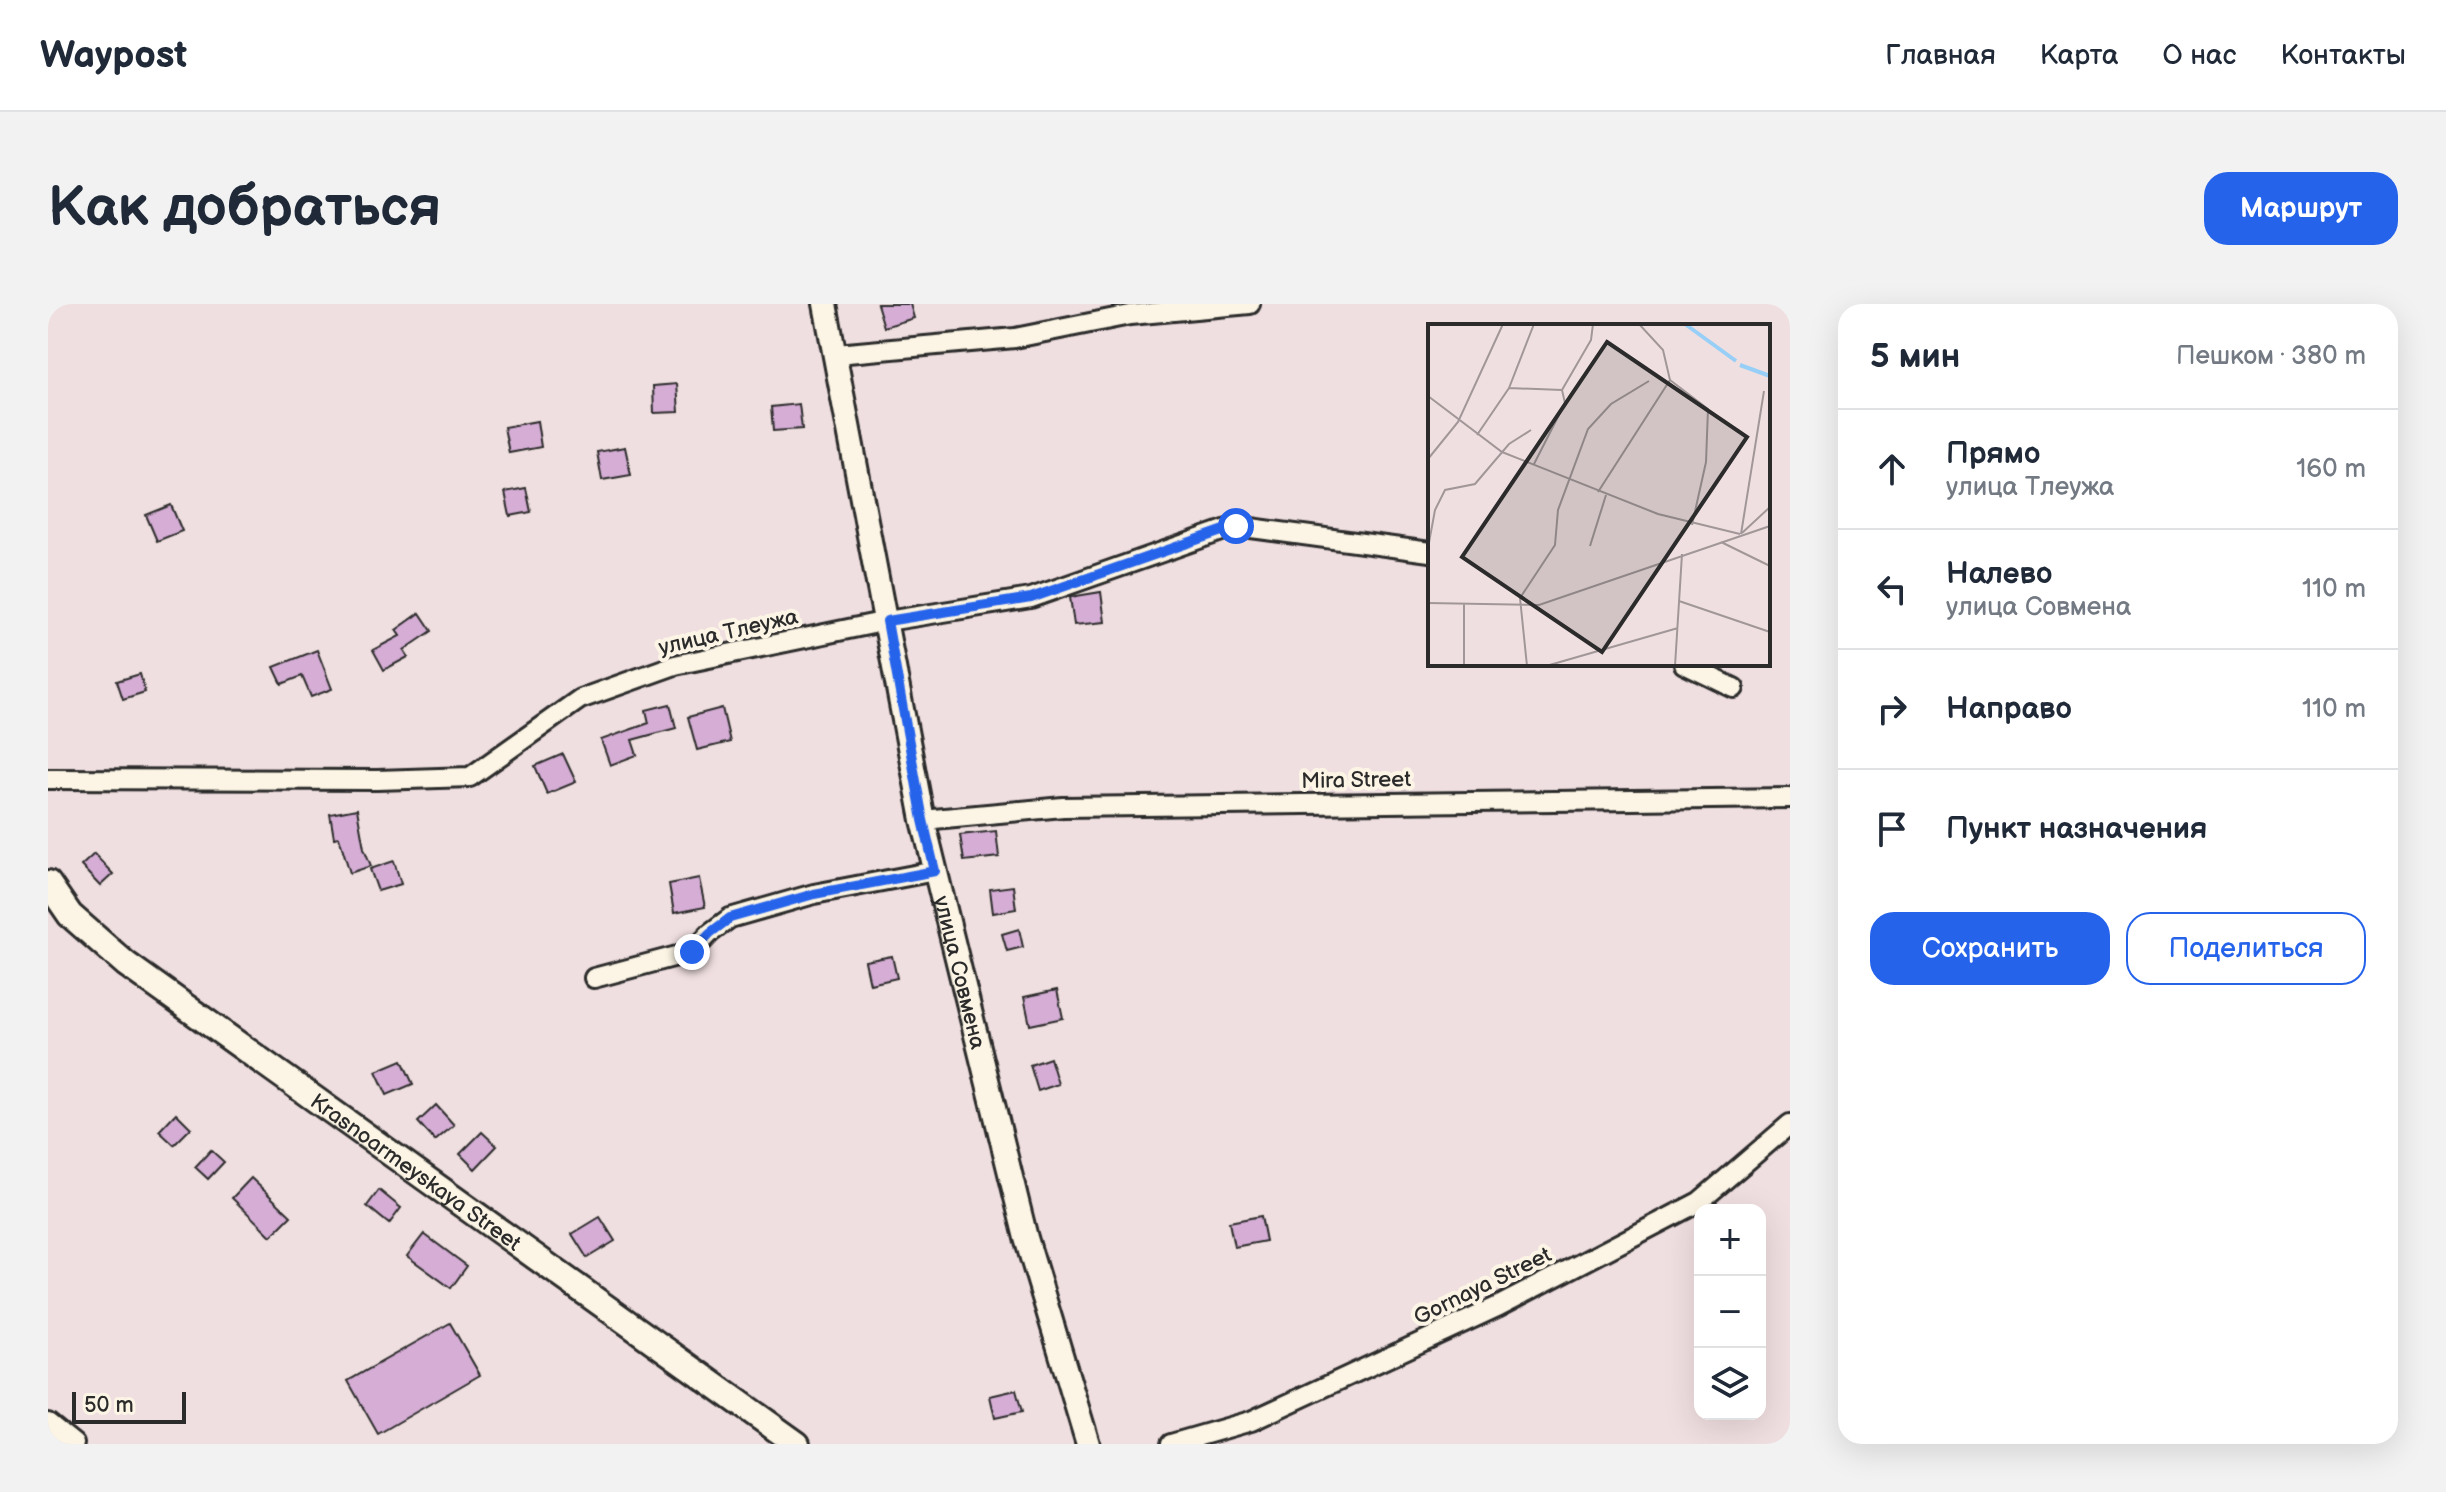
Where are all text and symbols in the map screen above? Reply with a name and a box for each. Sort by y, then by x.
text: Waypost [40,33,187,78]
text: Главная [1885,39,1996,72]
text: Карта [2040,39,2119,72]
text: О нас [2163,39,2236,72]
text: Контакты [2280,39,2406,72]
button: Маршрут [2204,172,2398,245]
text: Как добраться [48,175,441,242]
inset map [1428,324,1770,666]
text: 5 мин [1870,336,1960,377]
text: Пешком · 380 m [2176,341,2366,372]
text: Прямо [1946,436,2040,472]
icon: ahead [1870,447,1914,491]
text: 160 m [2296,454,2366,485]
text: улица Тлеужа [1946,472,2114,503]
route start [1218,508,1254,544]
text: Налево [1946,556,2052,592]
icon: left [1870,567,1914,611]
text: 110 m [2302,574,2366,605]
text: улица Совмена [1946,592,2131,623]
street label: улица Тлеужа [656,603,801,662]
icon: right [1870,687,1914,731]
text: Направо [1946,691,2072,727]
text: 110 m [2302,694,2366,725]
street label: Mira Street [1301,766,1411,795]
icon: arrive [1870,807,1914,851]
text: Пункт назначения [1946,811,2207,847]
street label: улица Совмена [927,893,991,1052]
button: Сохранить [1870,912,2110,985]
button: Поделиться [2126,912,2366,985]
route end [674,934,710,970]
street label: Krasnoarmeyskaya Street [305,1088,526,1257]
map controls [1694,1204,1766,1420]
button: + [1694,1204,1766,1276]
street label: Gornaya Street [1410,1241,1556,1331]
button: − [1694,1276,1766,1348]
button: layers [1694,1348,1766,1420]
scale bar [72,1388,186,1424]
text: 50 m [84,1392,134,1419]

